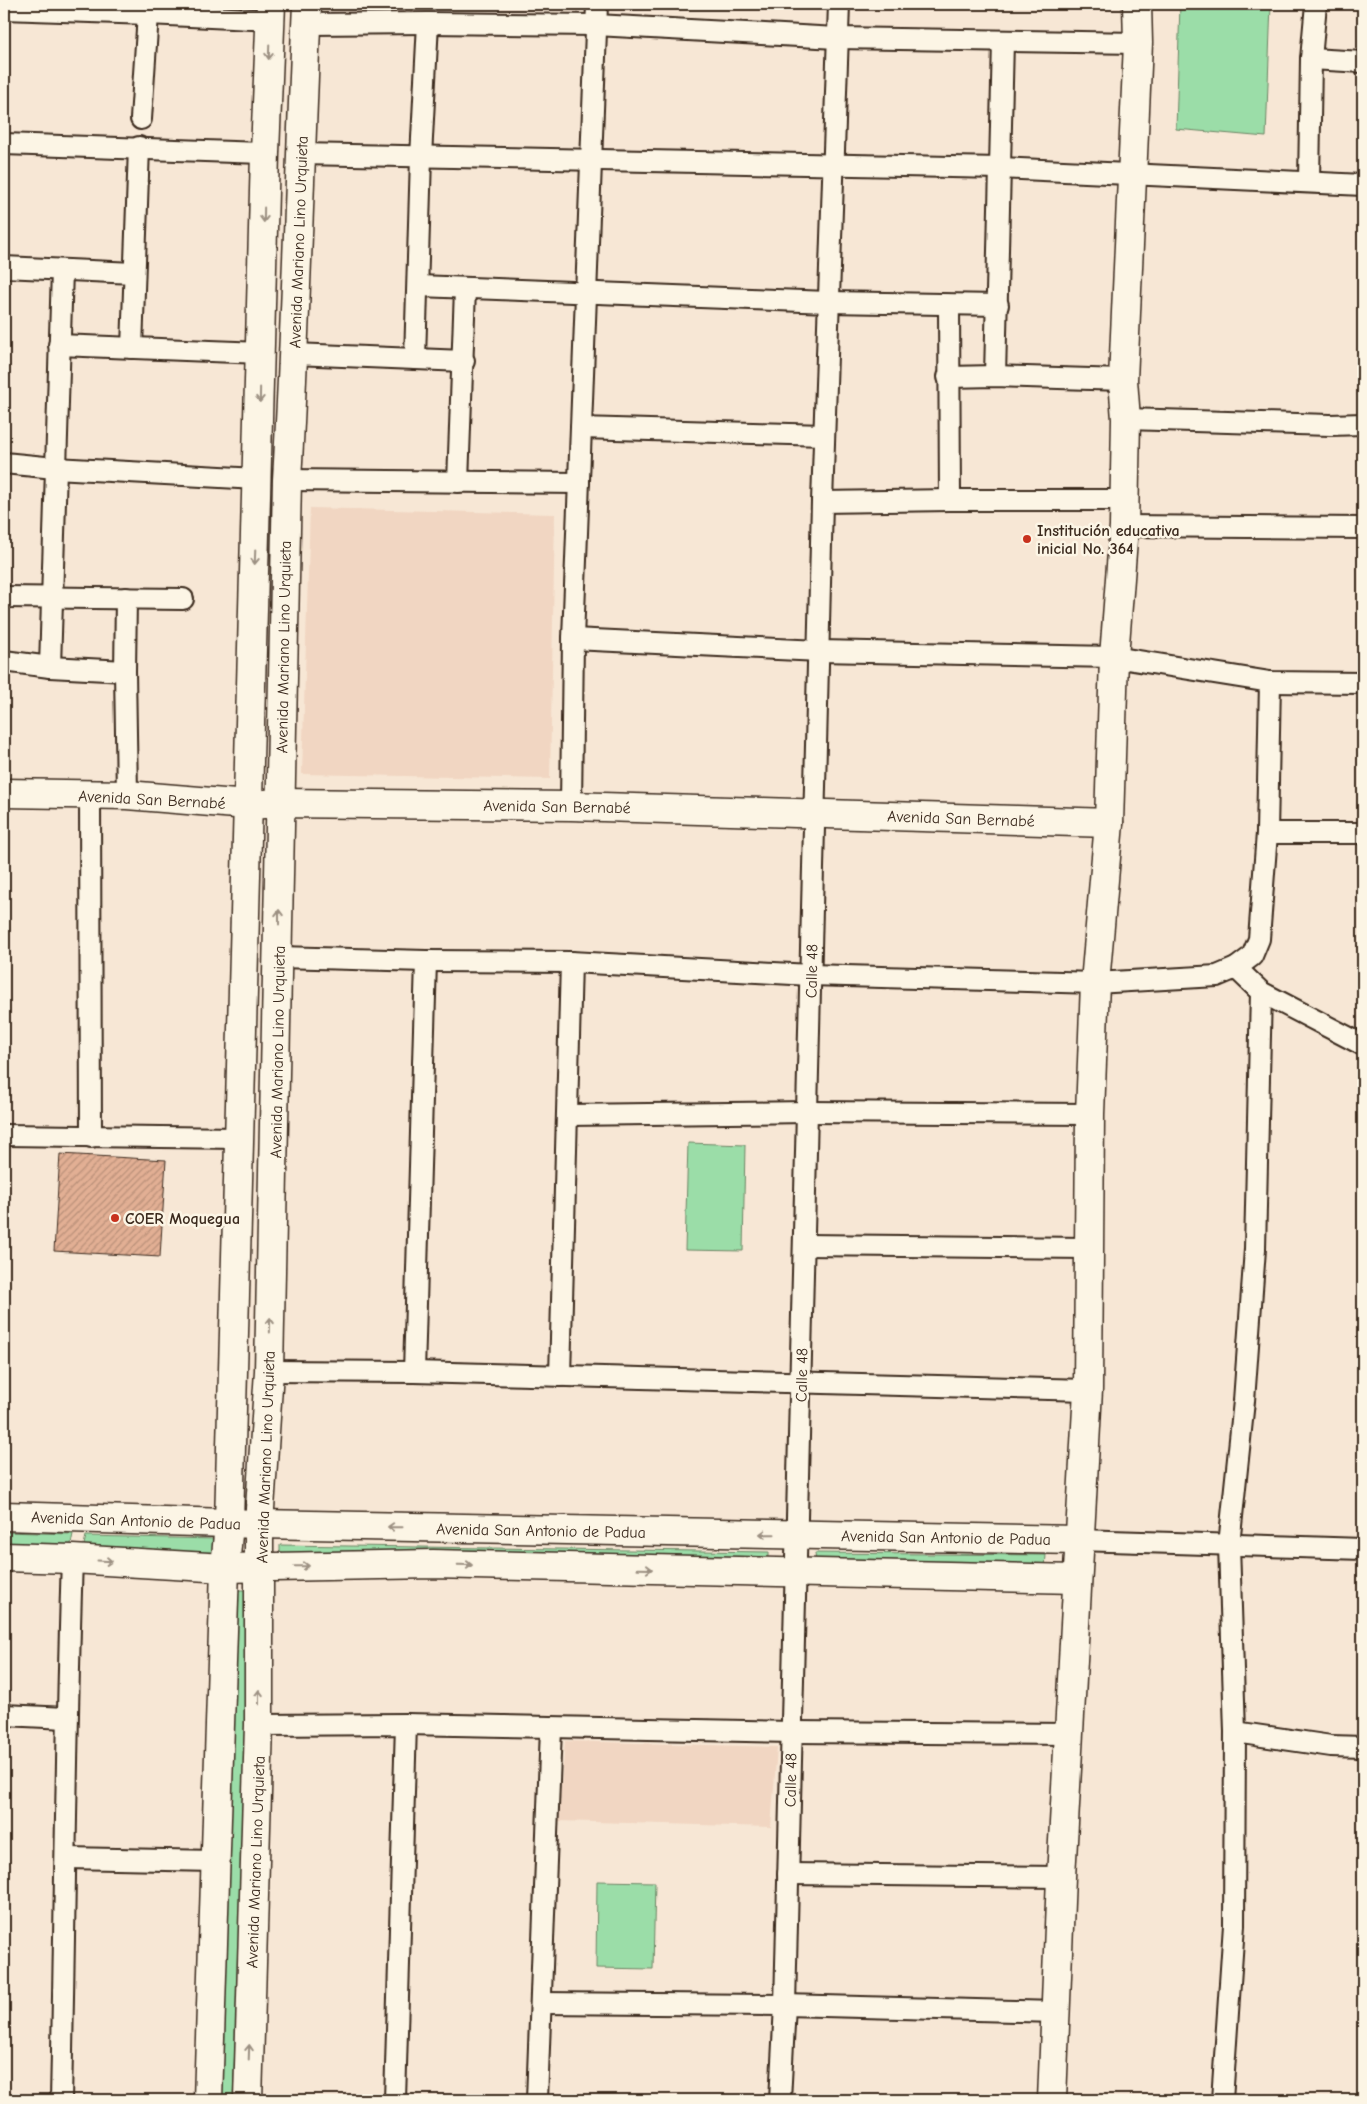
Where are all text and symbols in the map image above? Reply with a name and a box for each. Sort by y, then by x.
one-way arrow [264,44,274,60]
street label: Avenida Mariano Lino Urquieta [286,135,312,349]
one-way arrow [259,206,269,223]
one-way arrow [255,387,264,403]
place label: Institución educativa inicial No. 364 [1037,522,1180,558]
marker: Institución educativa inicial No. 364 [1021,533,1033,545]
street label: Avenida Mariano Lino Urquieta [273,541,295,754]
one-way arrow [250,549,260,565]
street label: Avenida San Bernabé [78,787,226,813]
street label: Avenida San Bernabé [483,797,631,817]
street label: Avenida San Bernabé [887,807,1035,831]
one-way arrow [274,909,284,926]
street label: Calle 48 [803,944,821,998]
street label: Avenida Mariano Lino Urquieta [267,946,289,1159]
place label: COER Moquegua [125,1210,240,1228]
marker: COER Moquegua [109,1212,121,1224]
one-way arrow [266,1317,275,1333]
street label: Calle 48 [793,1348,811,1402]
street label: Avenida Mariano Lino Urquieta [253,1350,279,1564]
street label: Avenida San Antonio de Padua [31,1508,241,1534]
street label: Avenida San Antonio de Padua [436,1520,646,1542]
one-way arrow [387,1522,403,1532]
street label: Avenida San Antonio de Padua [841,1527,1051,1549]
one-way arrow [759,1529,776,1539]
one-way arrow [97,1556,113,1565]
one-way arrow [456,1560,472,1570]
one-way arrow [294,1561,310,1571]
one-way arrow [636,1564,652,1573]
one-way arrow [254,1689,264,1705]
street label: Calle 48 [782,1753,800,1807]
street label: Avenida Mariano Lino Urquieta [243,1755,269,1969]
one-way arrow [245,2044,254,2060]

